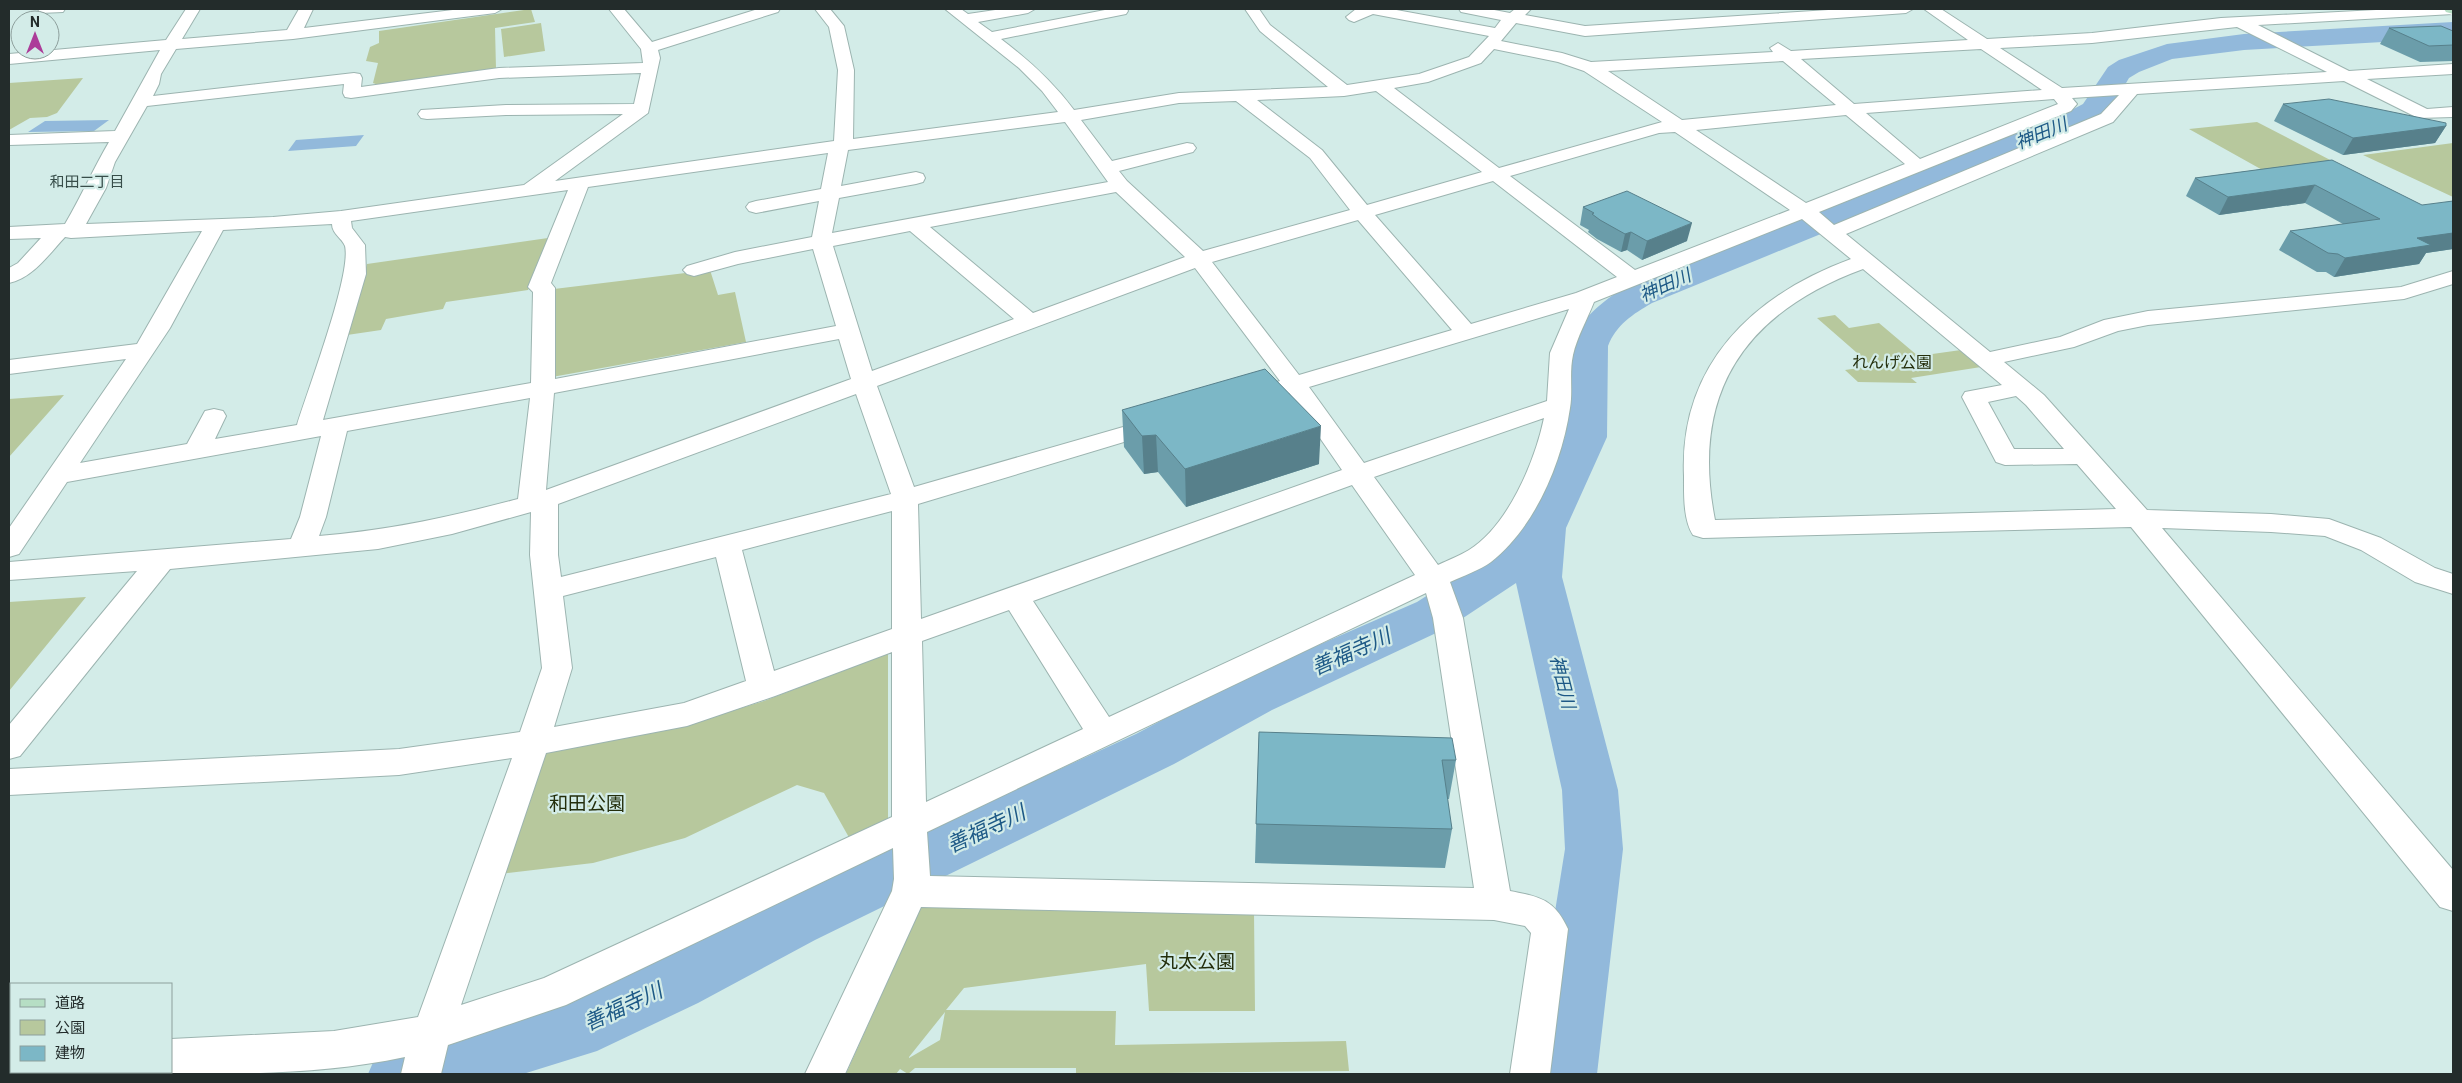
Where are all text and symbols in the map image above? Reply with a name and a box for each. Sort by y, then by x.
north arrow [10,10,60,60]
text: N [30,14,40,30]
water label: 神田川 [2012,112,2072,153]
district label: 和田二丁目 [49,173,125,191]
water label: 神田川 [1636,264,1696,306]
park label: れんげ公園 [1852,353,1932,372]
water label: 善福寺川 [1308,623,1396,680]
water label: 神田川 [1546,653,1580,713]
park label: 和田公園 [549,792,625,815]
water label: 善福寺川 [943,800,1031,858]
park label: 丸太公園 [1159,950,1235,973]
water label: 善福寺川 [580,978,668,1036]
legend [10,983,172,1073]
text: 道路 [55,994,85,1012]
text: 公園 [55,1019,85,1037]
text: 建物 [55,1044,85,1062]

